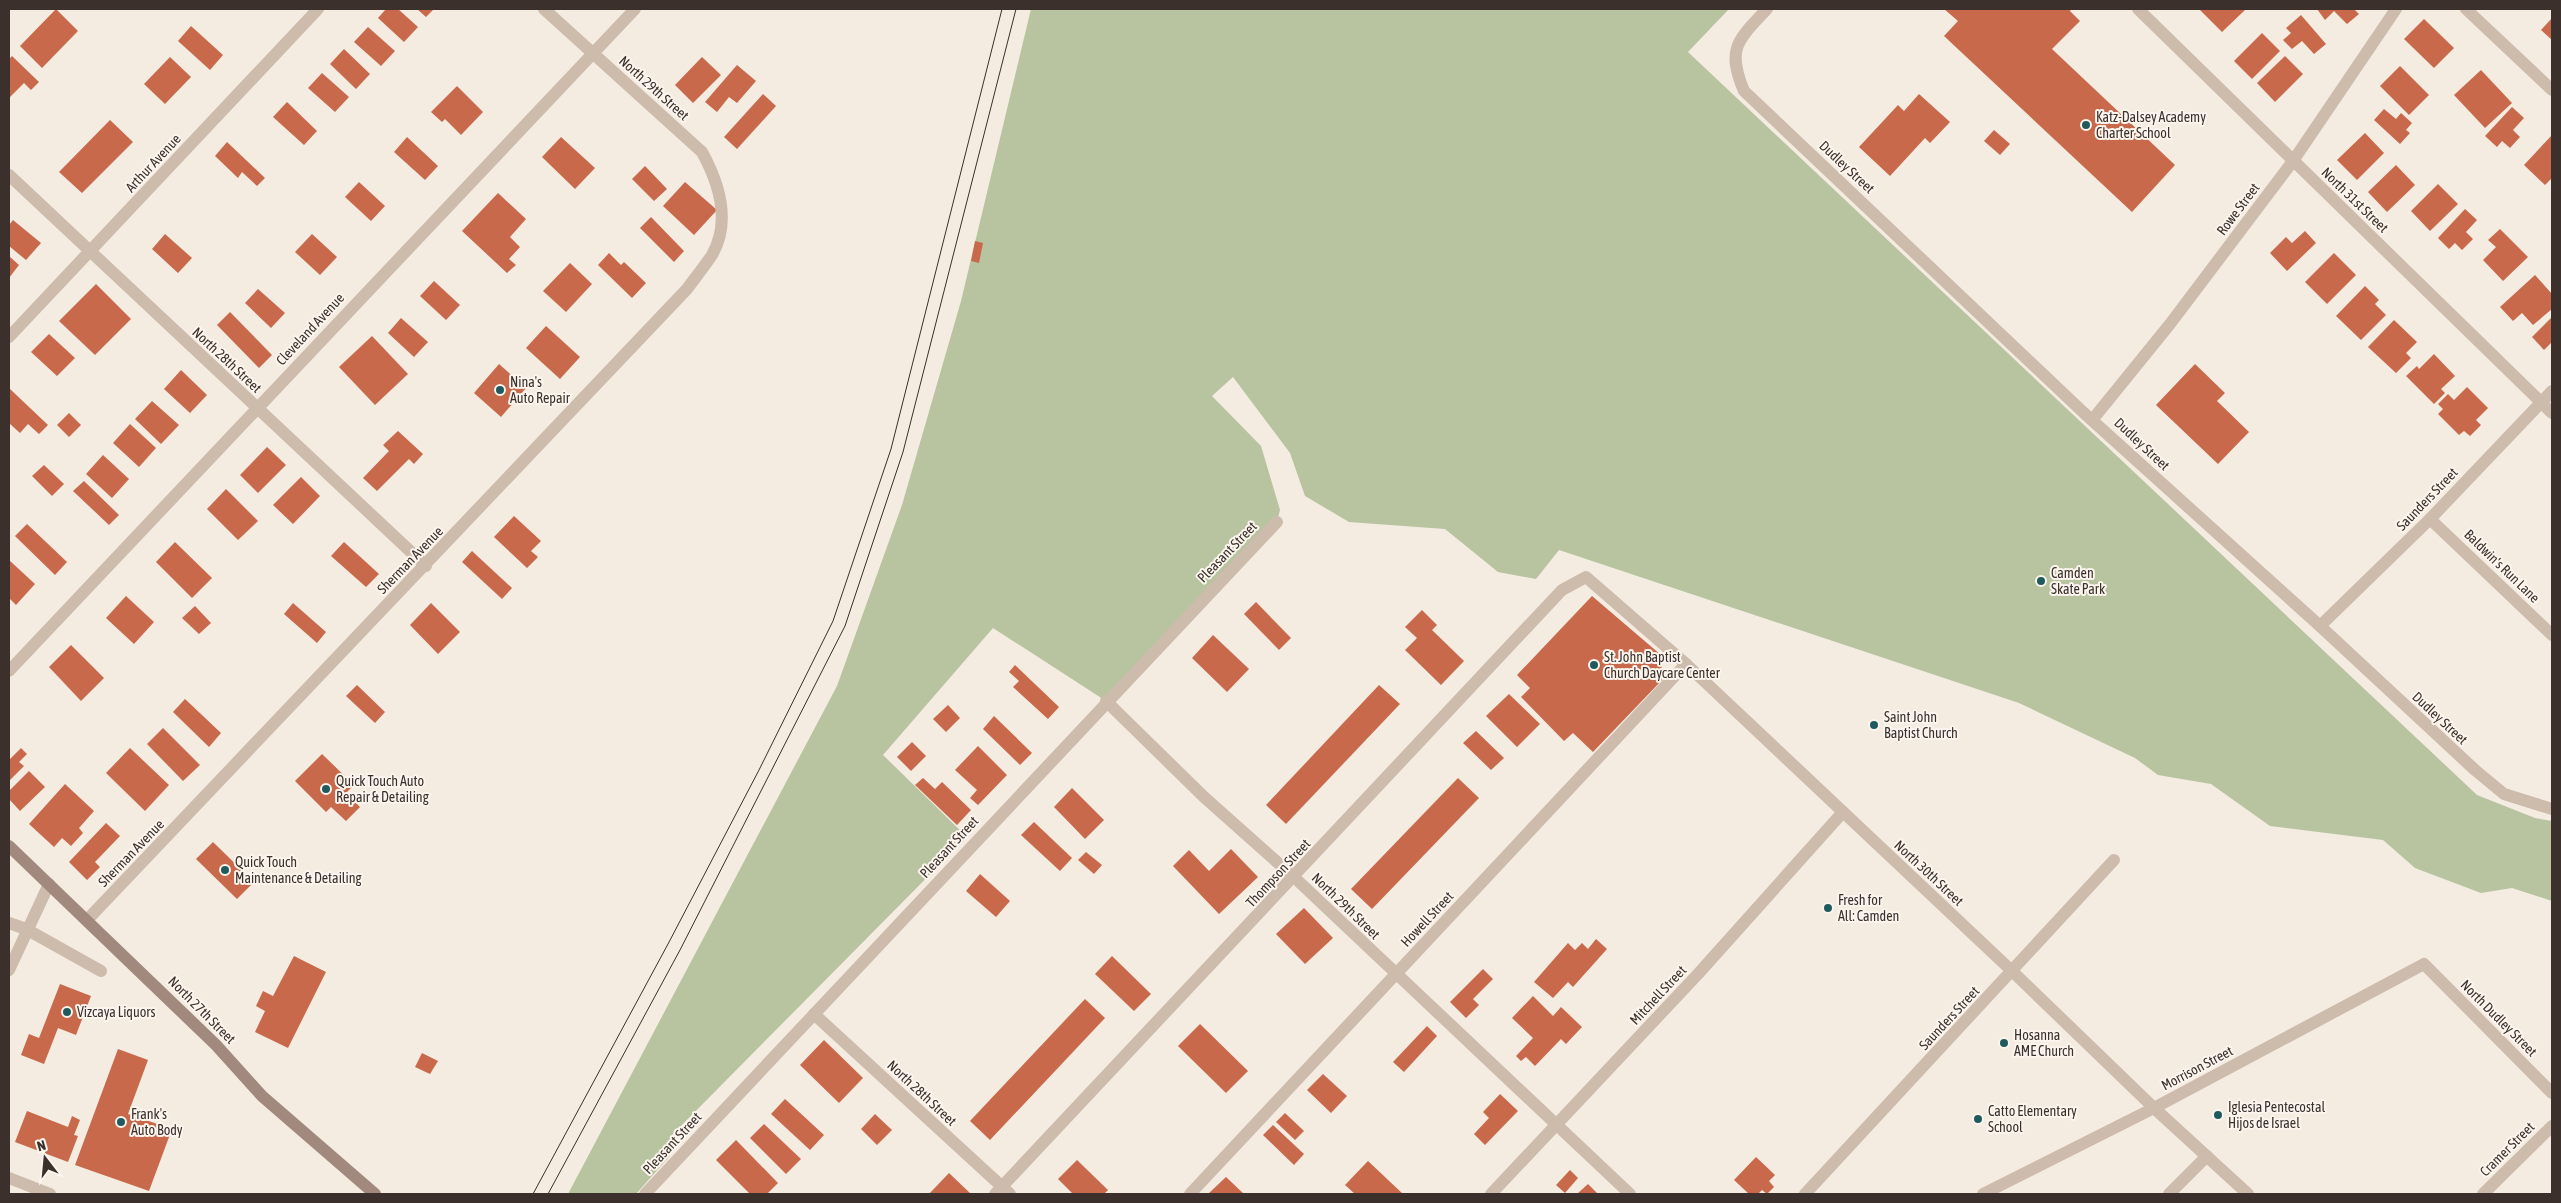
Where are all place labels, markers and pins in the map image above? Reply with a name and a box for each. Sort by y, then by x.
place label: Katz-Dalsey Academy Charter School [2096,109,2206,141]
marker: Katz-Dalsey Academy Charter School [2080,119,2092,131]
place label: Nina's Auto Repair [510,374,571,406]
marker: Nina's Auto Repair [494,384,506,396]
place label: Camden Skate Park [2051,565,2105,597]
marker: Camden Skate Park [2035,575,2047,587]
place label: St. John Baptist Church Daycare Center [1604,649,1721,681]
marker: St. John Baptist Church Daycare Center [1588,659,1600,671]
place label: Saint John Baptist Church [1884,709,1958,741]
marker: Saint John Baptist Church [1868,719,1880,731]
place label: Quick Touch Auto Repair & Detailing [336,773,429,805]
marker: Quick Touch Auto Repair & Detailing [320,783,332,795]
place label: Quick Touch Maintenance & Detailing [235,854,362,886]
marker: Quick Touch Maintenance & Detailing [219,864,231,876]
place label: Fresh for All: Camden [1838,892,1899,924]
marker: Fresh for All: Camden [1822,902,1834,914]
place label: Vizcaya Liquors [77,1004,155,1020]
marker: Vizcaya Liquors [61,1006,73,1018]
place label: Hosanna AME Church [2014,1027,2074,1059]
marker: Hosanna AME Church [1998,1037,2010,1049]
place label: Iglesia Pentecostal Hijos de Israel [2228,1099,2325,1131]
place label: Catto Elementary School [1988,1103,2077,1135]
place label: Frank's Auto Body [131,1106,183,1138]
marker: Iglesia Pentecostal Hijos de Israel [2212,1109,2224,1121]
marker: Catto Elementary School [1972,1113,1984,1125]
marker: Frank's Auto Body [115,1116,127,1128]

